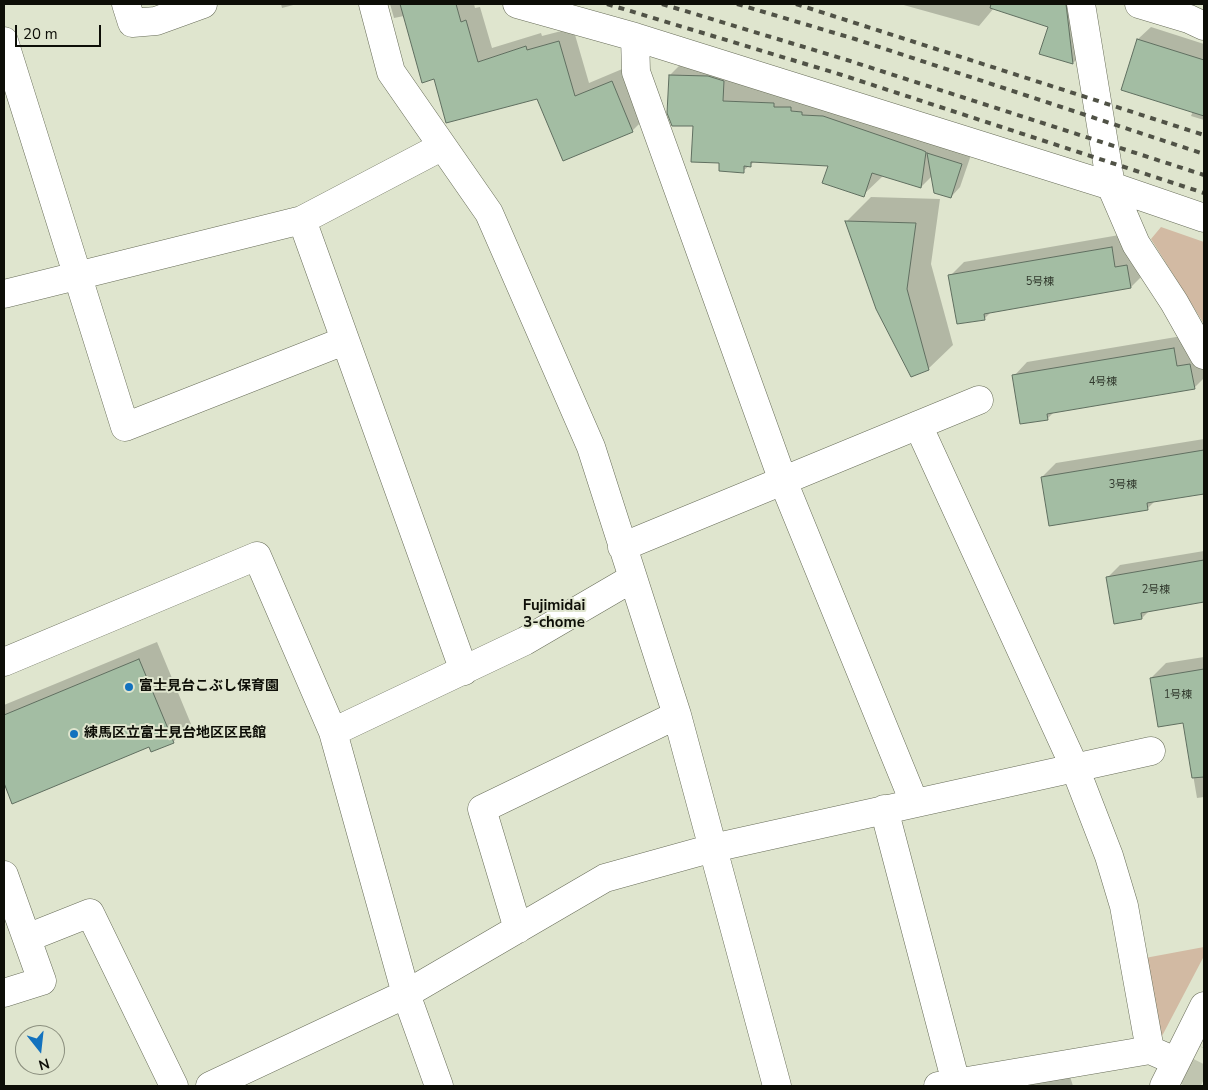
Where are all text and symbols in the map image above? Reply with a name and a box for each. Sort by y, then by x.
scale bar [18,15,104,47]
text: 20 m [23,24,58,44]
house number: 5号棟 [1026,275,1054,289]
house number: 4号棟 [1089,375,1117,389]
house number: 3号棟 [1109,478,1137,492]
house number: 2号棟 [1142,583,1170,597]
district label: Fujimidai 3-chome [523,597,585,632]
place label: 富士見台こぶし保育園 [139,679,279,695]
marker: 富士見台こぶし保育園 [123,681,135,693]
house number: 1号棟 [1164,688,1192,702]
place label: 練馬区立富士見台地区区民館 [84,726,266,742]
marker: 練馬区立富士見台地区区民館 [68,728,80,740]
north arrow [15,1025,65,1075]
text: N [36,1053,52,1075]

